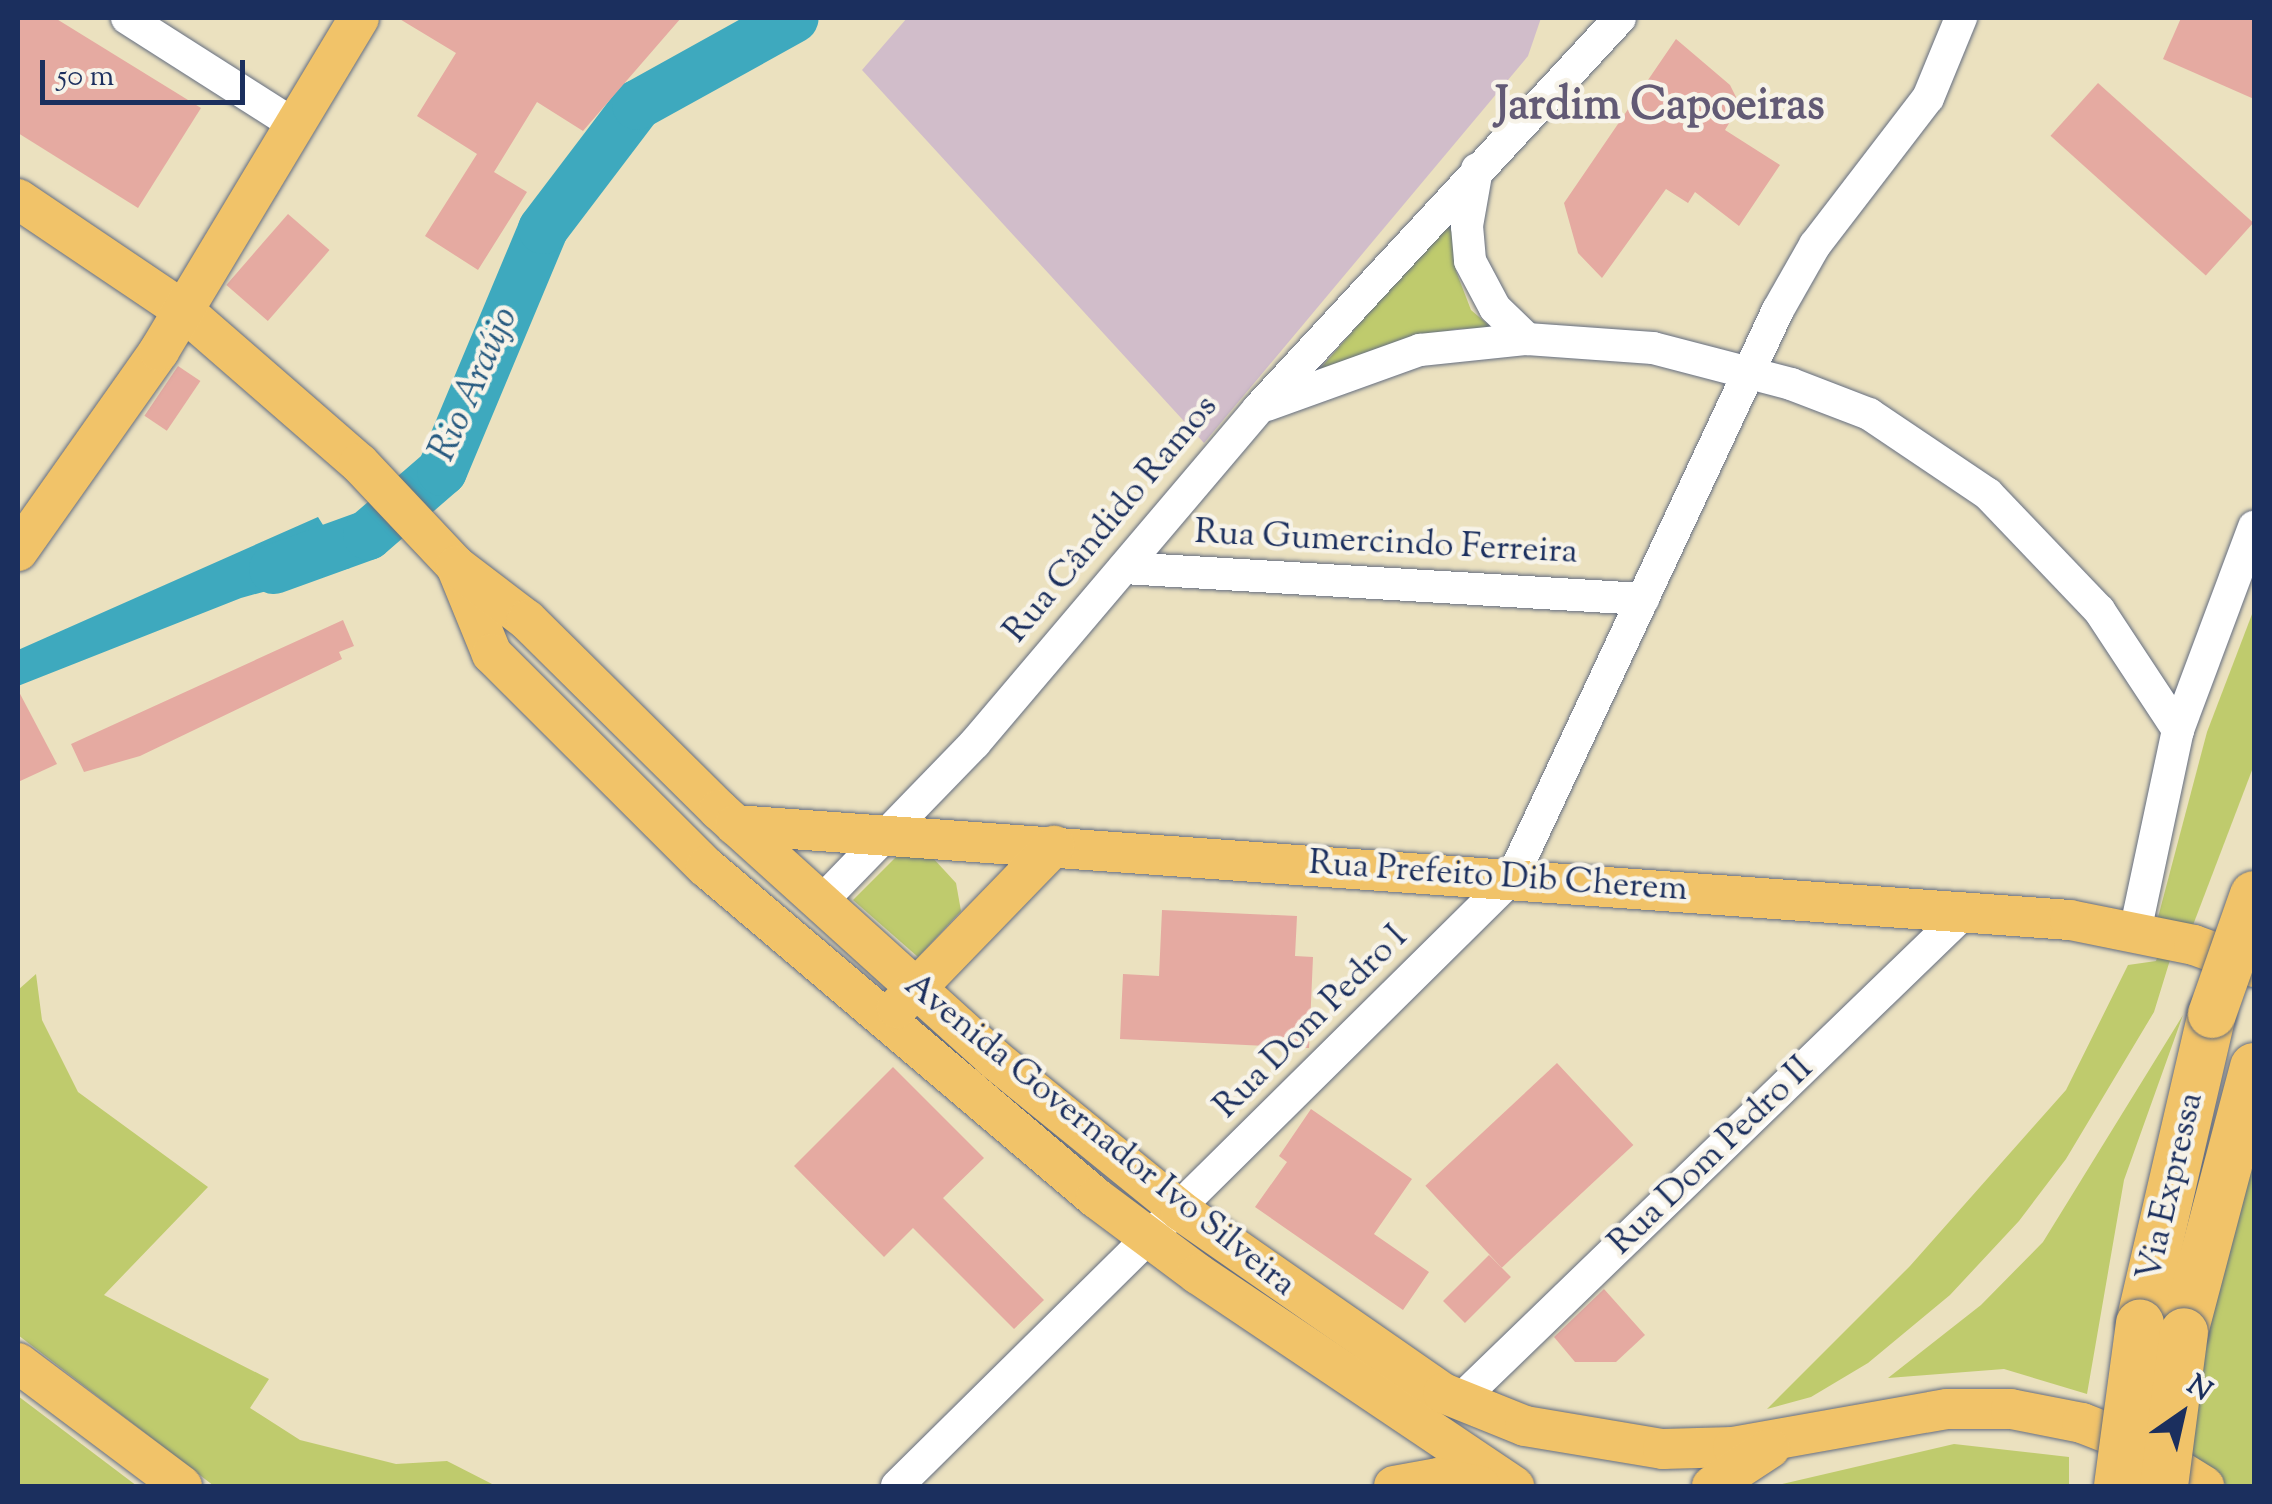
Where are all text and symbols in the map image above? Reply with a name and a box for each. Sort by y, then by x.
scale bar [45,40,250,102]
text: 50 m [57,56,114,99]
district label: Jardim Capoeiras [1495,81,1825,135]
water label: Rio Araújo [422,301,530,469]
street label: Rua Cândido Ramos [996,388,1228,652]
street label: Rua Gumercindo Ferreira [1193,513,1579,575]
street label: Rua Prefeito Dib Cherem [1307,844,1689,912]
street label: Rua Dom Pedro I [1207,918,1417,1128]
street label: Avenida Governador Ivo Silveira [895,965,1303,1307]
street label: Rua Dom Pedro II [1601,1049,1823,1265]
street label: Via Expressa [2130,1089,2214,1285]
north arrow [2132,1364,2232,1464]
text: N [2178,1366,2219,1412]

